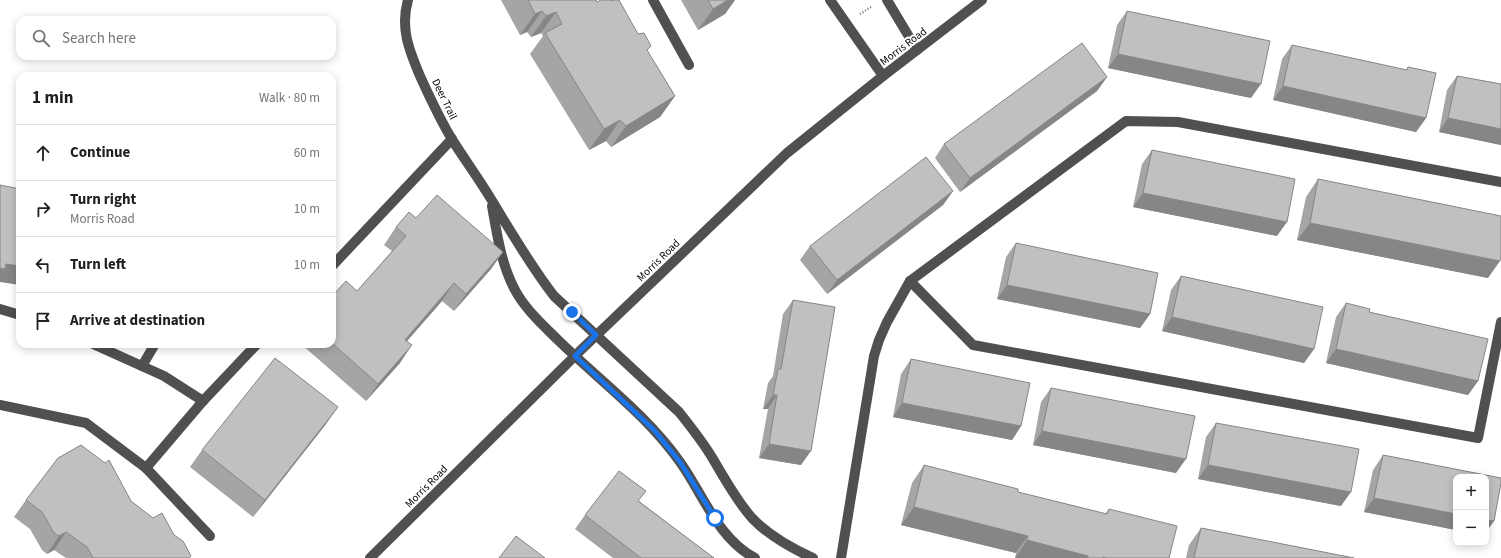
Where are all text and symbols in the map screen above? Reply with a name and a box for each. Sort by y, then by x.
search box [16,16,336,60]
street label: Morris Road [877,24,930,69]
icon: search [30,27,52,49]
text: Search here [62,28,136,49]
street label: Deer Trail [428,76,461,122]
text: 1 min [32,86,73,110]
text: Walk · 80 m [259,89,320,107]
icon: ahead [32,142,54,164]
text: Continue [70,142,130,163]
text: 60 m [294,144,320,162]
text: Turn right [70,189,136,210]
icon: right [32,198,54,220]
text: 10 m [294,200,320,218]
text: Morris Road [70,210,135,228]
street label: Morris Road [633,236,683,285]
icon: left [32,254,54,276]
text: Turn left [70,254,126,275]
text: 10 m [294,256,320,274]
route end [563,303,581,321]
icon: arrive [32,310,54,332]
text: Arrive at destination [70,310,205,331]
street label: Morris Road [402,462,451,511]
map controls [1453,474,1489,546]
button: + [1453,474,1489,510]
route start [706,509,724,527]
button: − [1453,510,1489,546]

